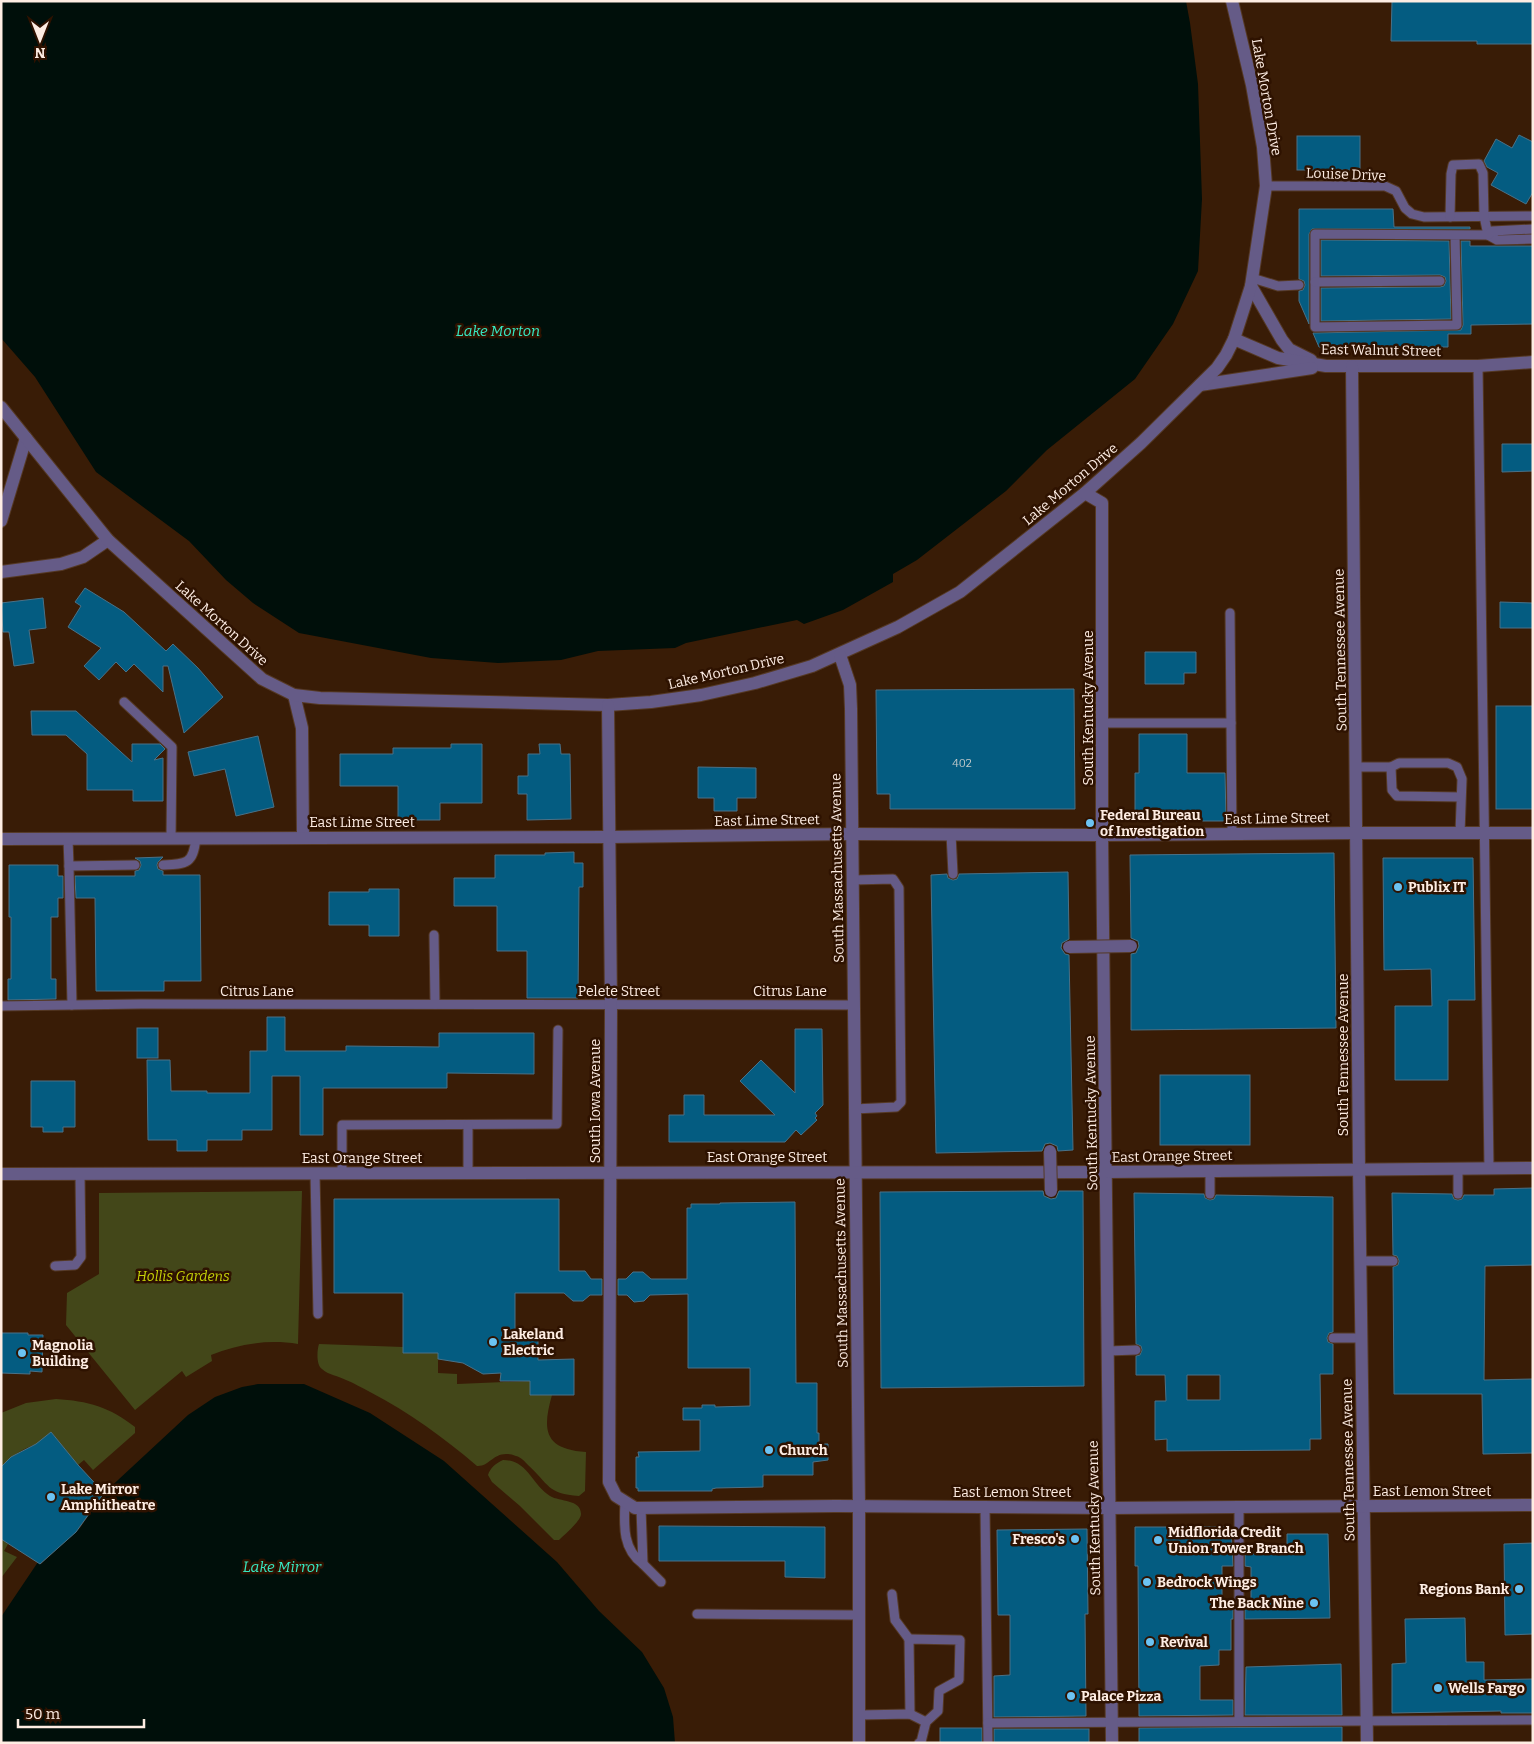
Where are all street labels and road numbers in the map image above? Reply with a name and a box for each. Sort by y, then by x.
street label: Lake Morton Drive [1248,37,1285,157]
street label: Louise Drive [1306,165,1386,184]
street label: East Walnut Street [1321,341,1441,360]
street label: Lake Morton Drive [1019,440,1121,529]
street label: South Tennessee Avenue [1331,569,1350,731]
street label: Lake Morton Drive [172,577,271,669]
street label: South Kentucky Avenue [1080,630,1097,786]
street label: Lake Morton Drive [666,650,786,693]
street label: South Massachusetts Avenue [827,773,848,963]
street label: East Lime Street [1224,809,1330,828]
street label: East Lime Street [714,811,820,830]
street label: East Lime Street [309,814,415,831]
street label: South Tennessee Avenue [1335,974,1352,1136]
street label: Citrus Lane [220,983,294,1000]
street label: Pelete Street [578,983,660,1000]
street label: Citrus Lane [753,983,827,1000]
street label: South Kentucky Avenue [1082,1035,1101,1191]
street label: South Iowa Avenue [587,1039,604,1163]
street label: East Orange Street [1111,1147,1233,1166]
street label: East Orange Street [707,1149,827,1166]
street label: East Orange Street [302,1150,422,1167]
street label: South Massachusetts Avenue [831,1178,852,1368]
street label: South Tennessee Avenue [1339,1379,1358,1541]
street label: South Kentucky Avenue [1085,1440,1104,1596]
street label: East Lemon Street [1373,1483,1491,1500]
street label: East Lemon Street [953,1484,1071,1501]

